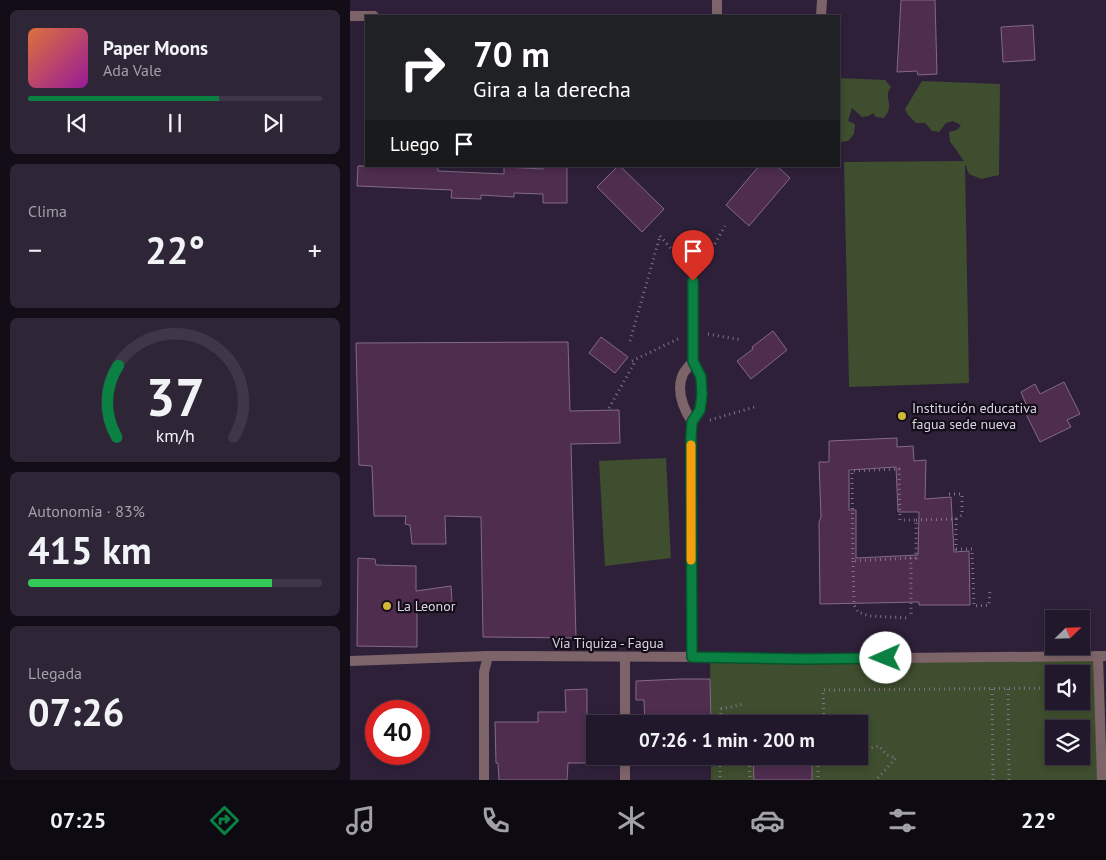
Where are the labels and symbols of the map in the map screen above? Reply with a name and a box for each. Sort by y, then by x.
pin [672,230,714,281]
place label: Institución educativa fagua sede nueva [912,399,1037,433]
marker: Institución educativa fagua sede nueva [896,410,908,422]
place label: La Leonor [397,597,456,615]
marker: La Leonor [381,600,393,612]
north arrow [1045,610,1090,655]
position arrow [859,631,911,683]
street label: Vía Tiquiza - Fagua [551,634,664,652]
speed limit sign: 40 [365,700,430,765]

